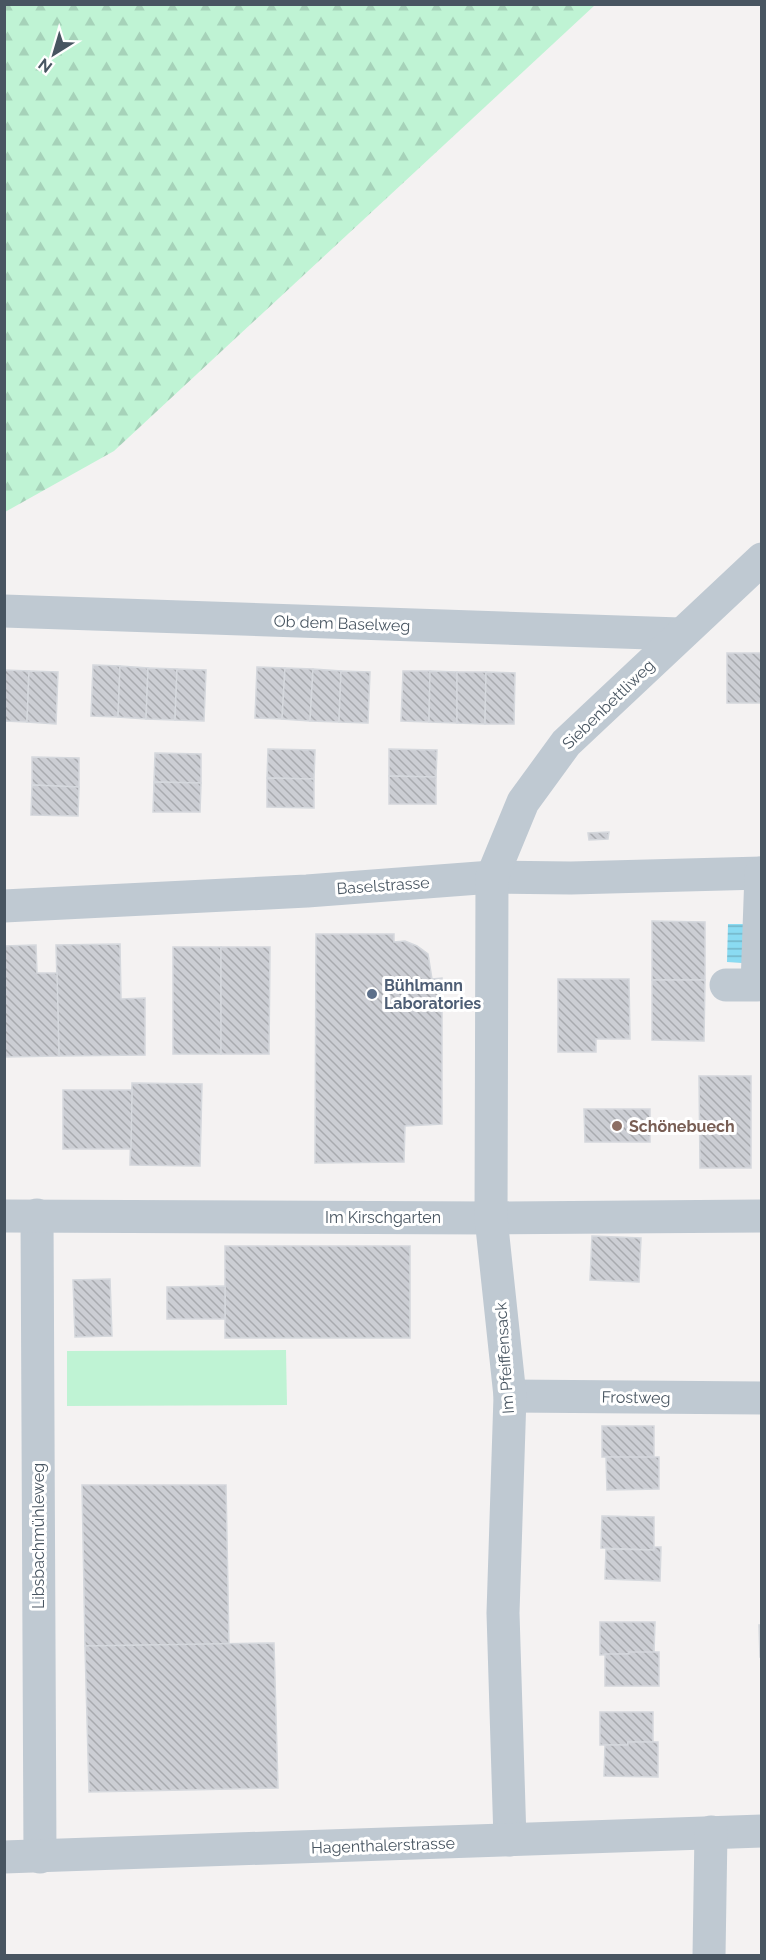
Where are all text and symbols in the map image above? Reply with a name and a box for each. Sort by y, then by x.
north arrow [24,24,84,84]
text: N [35,54,56,77]
street label: Ob dem Baselweg [273,612,411,635]
street label: Siebenbettliweg [558,656,658,753]
street label: Baselstrasse [336,873,430,898]
place label: Bühlmann Laboratories [384,976,481,1013]
marker: Bühlmann Laboratories [365,987,379,1001]
place label: Schönebuech [629,1117,735,1136]
marker: Schönebuech [610,1119,624,1133]
street label: Im Kirschgarten [325,1208,441,1227]
street label: Im Pfeiffensack [491,1301,518,1415]
street label: Frostweg [601,1387,671,1408]
street label: Libsbachmühleweg [29,1463,48,1609]
street label: Hagenthalerstrasse [311,1833,455,1858]

